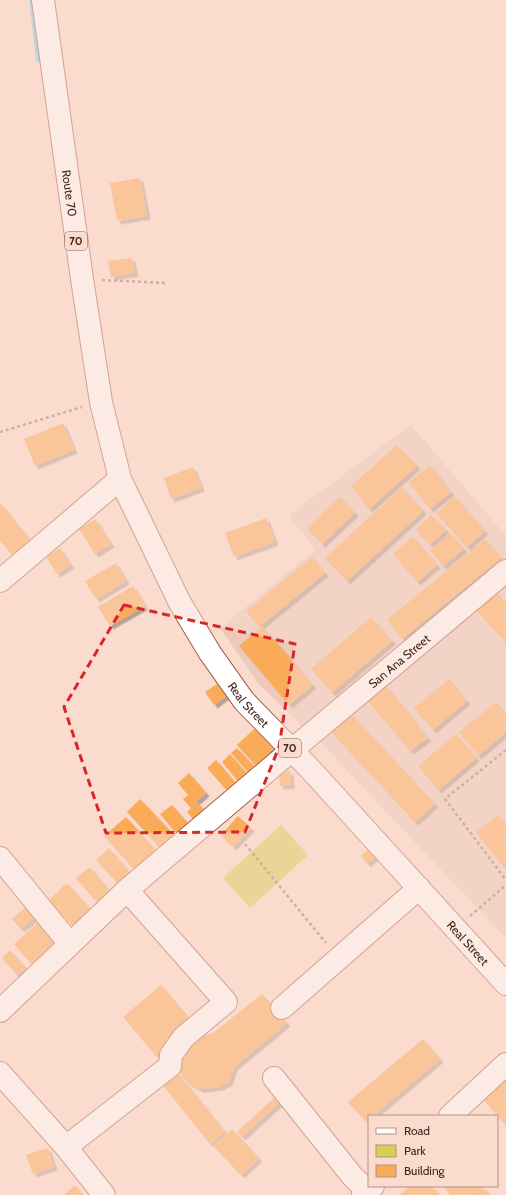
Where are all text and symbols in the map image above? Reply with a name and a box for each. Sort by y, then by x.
street label: Route 70 [59,169,81,217]
road number: 70 [65,232,87,250]
street label: San Ana Street [365,631,433,691]
street label: Real Street [225,679,273,730]
road number: 70 [279,739,301,757]
street label: Real Street [444,917,492,968]
legend [368,1115,498,1187]
text: Road [404,1123,430,1138]
text: Park [404,1143,426,1158]
text: Building [404,1163,446,1178]

